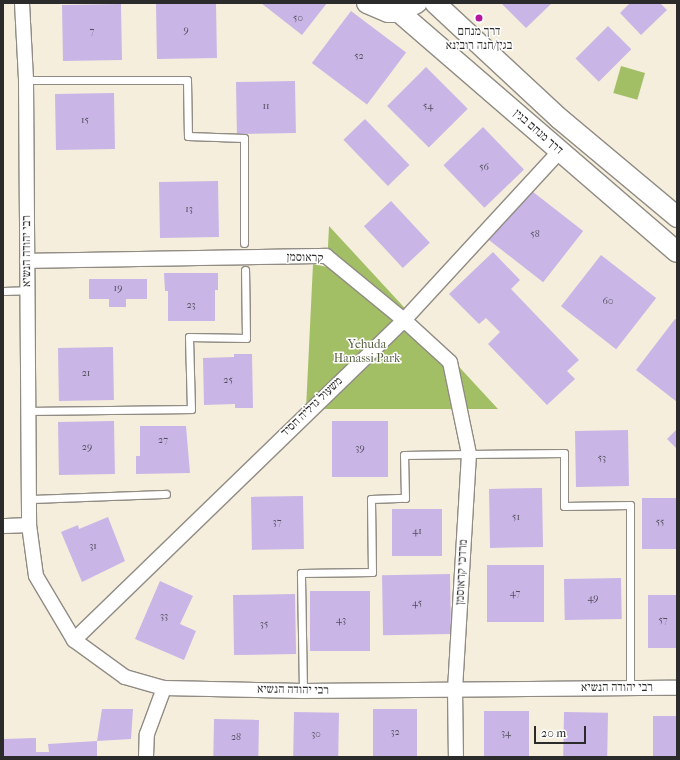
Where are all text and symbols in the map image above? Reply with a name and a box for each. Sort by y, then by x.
house number: 50 [293,13,303,25]
marker: דרך מנחם בגין/חנה רובינא [474,13,484,23]
house number: 9 [183,25,189,37]
place label: דרך מנחם בגין/חנה רובינא [446,25,512,53]
house number: 7 [90,26,94,38]
house number: 52 [354,51,364,63]
house number: 11 [262,101,270,113]
house number: 54 [423,101,433,113]
street label: דרך מנחם בגין [510,106,566,158]
house number: 15 [81,115,89,127]
house number: 56 [479,162,489,174]
house number: 13 [185,204,193,216]
street label: רבי יהודה הנשיא [20,215,34,287]
house number: 58 [530,229,540,241]
street label: קראוסמן [286,250,324,266]
house number: 19 [114,283,122,295]
house number: 60 [603,296,613,308]
house number: 23 [186,300,196,312]
park label: Yehuda Hanassi Park [334,338,400,366]
house number: 21 [82,368,90,380]
street label: משעול גדליה חסיד [278,374,346,440]
house number: 25 [223,375,233,387]
house number: 27 [158,435,168,447]
house number: 29 [82,442,92,454]
house number: 39 [355,443,365,455]
house number: 53 [598,453,606,465]
house number: 51 [512,512,520,524]
house number: 37 [273,517,281,529]
house number: 55 [656,517,664,529]
house number: 41 [412,526,422,538]
street label: מרדכי קראוסמן [453,539,471,605]
house number: 31 [89,541,97,553]
house number: 47 [510,588,520,600]
house number: 49 [587,593,599,605]
house number: 45 [412,598,422,610]
house number: 33 [160,611,168,623]
house number: 43 [336,615,346,627]
house number: 57 [658,615,668,627]
house number: 35 [260,619,268,631]
street label: רבי יהודה הנשיא [581,681,653,695]
street label: רבי יהודה הנשיא [257,682,329,698]
scale bar [536,718,588,744]
text: 20 m [541,726,566,740]
house number: 32 [390,727,400,739]
house number: 34 [501,728,511,740]
house number: 30 [311,729,321,741]
house number: 28 [231,732,241,744]

